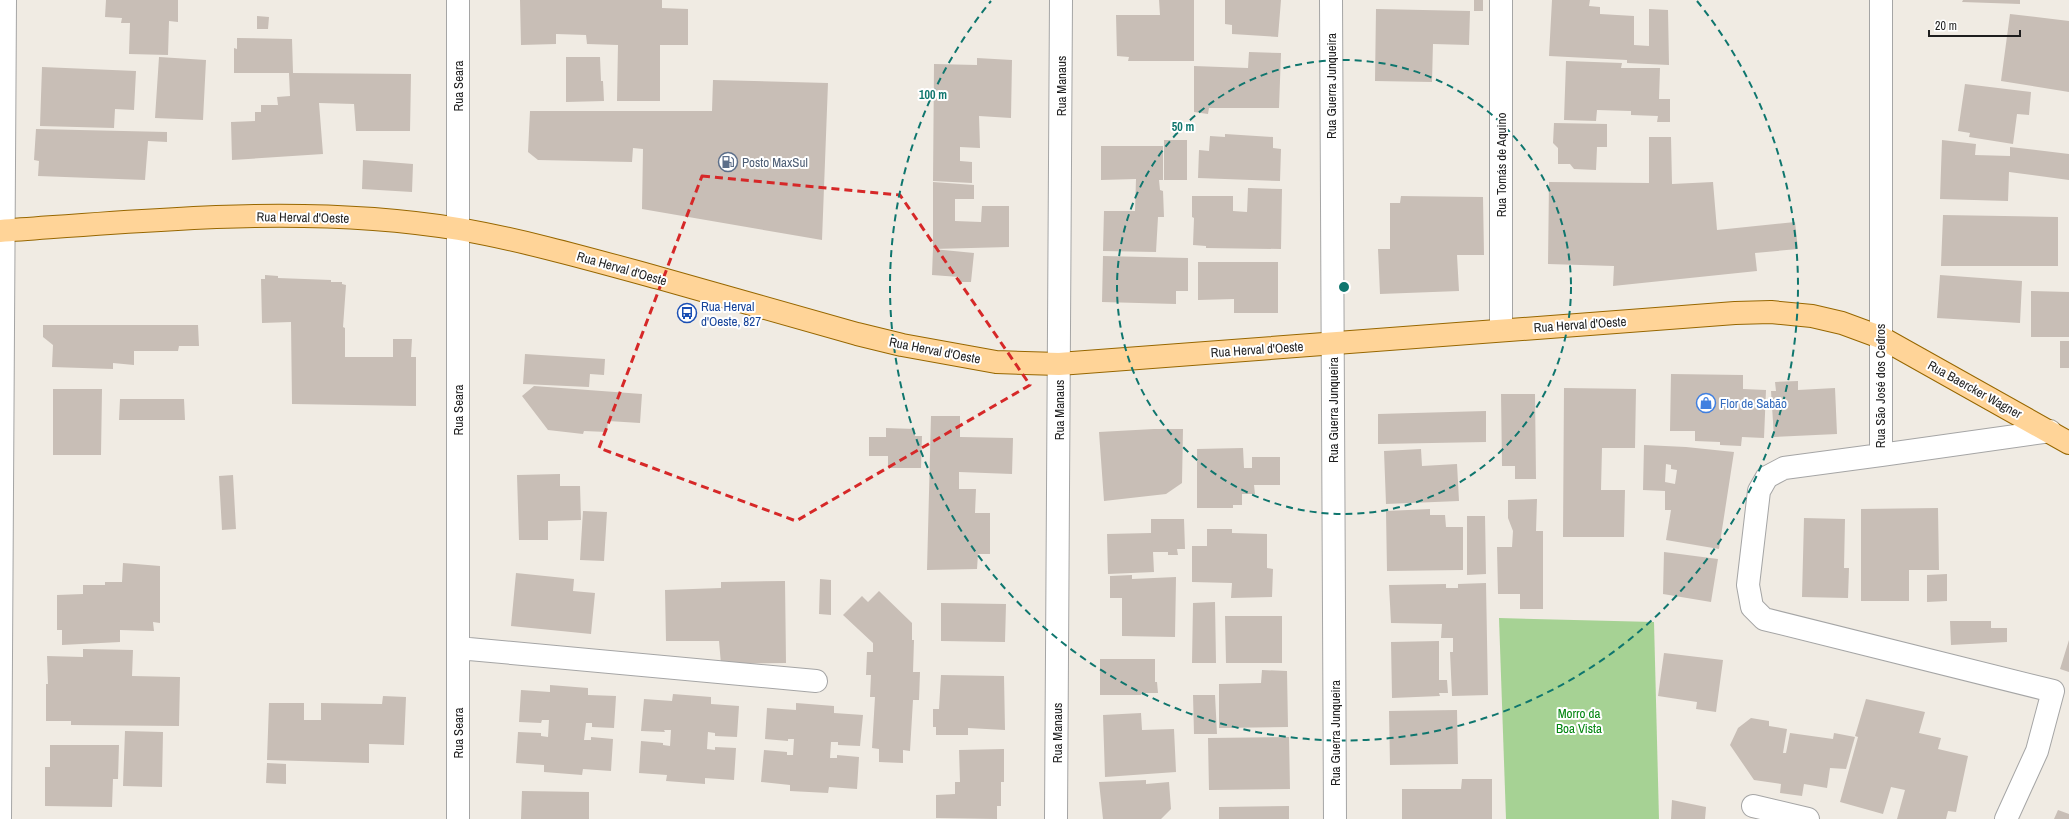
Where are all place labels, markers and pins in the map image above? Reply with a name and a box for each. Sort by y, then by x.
fuel station icon: Posto MaxSul [717,151,739,173]
place label: Posto MaxSul [742,154,808,171]
centre of rings [1337,280,1351,294]
place label: Rua Herval d'Oeste, 827 [701,298,761,330]
bus stop icon: Rua Herval d'Oeste, 827 [676,302,698,324]
shop icon: Flor de Sabão [1695,392,1717,414]
place label: Flor de Sabão [1720,395,1787,412]

